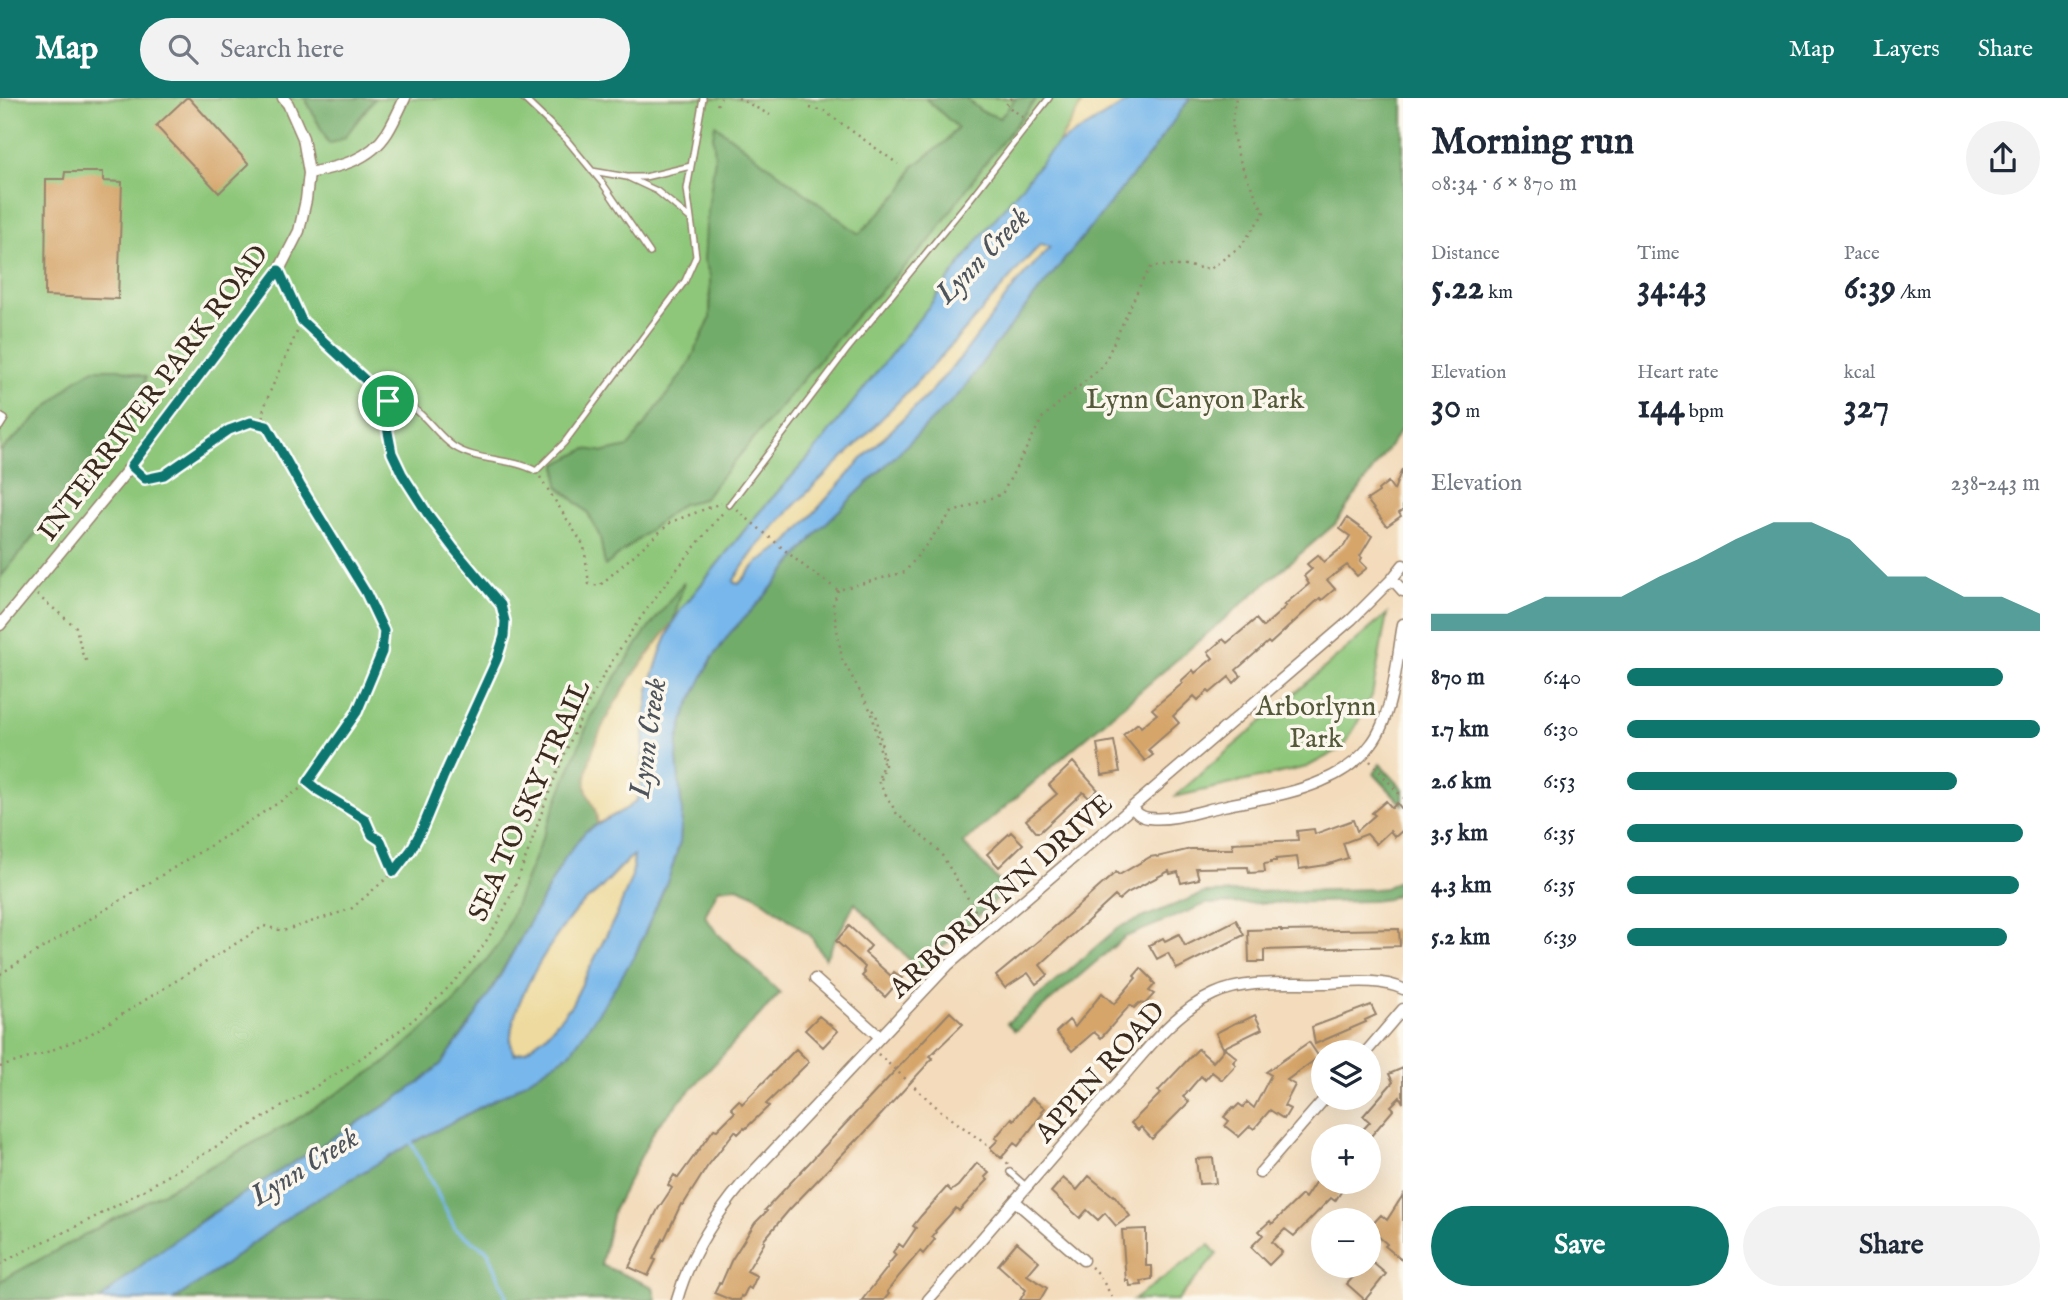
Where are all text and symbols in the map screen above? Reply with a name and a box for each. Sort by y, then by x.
search box [140,18,630,81]
text: Map [35,28,98,70]
icon: search [164,30,202,68]
text: Search here [220,33,344,66]
text: Map [1789,34,1835,65]
text: Layers [1873,34,1940,65]
text: Share [1978,34,2033,65]
text: Morning run [1431,119,1634,167]
button: share [1966,121,2040,195]
text: 08:34 · 6 × 870 m [1431,169,1577,198]
water label: Lynn Creek [927,200,1039,314]
street label: INTERRIVER PARK ROAD [31,238,277,549]
text: Distance [1431,242,1500,266]
text: Time [1637,242,1680,266]
text: Pace [1844,242,1880,266]
text: 5.22 [1431,266,1484,311]
text: 34:43 [1637,266,1707,311]
text: 6:39 [1844,266,1896,311]
text: km [1484,281,1513,305]
text: /km [1896,281,1931,305]
text: Elevation [1431,361,1506,385]
text: Heart rate [1637,361,1718,385]
text: kcal [1844,361,1875,385]
pin [358,371,418,431]
icon: arrive [369,382,407,420]
park label: Lynn Canyon Park [1086,383,1305,418]
text: 30 [1431,385,1461,430]
text: 144 [1637,385,1685,430]
text: 327 [1844,385,1889,430]
text: m [1461,400,1480,424]
text: bpm [1685,400,1724,424]
text: Elevation [1431,469,1522,498]
text: 238–243 m [1950,469,2040,498]
text: 870 m [1431,663,1485,692]
text: 6:40 [1543,663,1581,692]
street label: SEA TO SKY TRAIL [461,675,599,927]
water label: Lynn Creek [622,676,676,802]
park label: Arborlynn Park [1255,690,1376,757]
text: 1.7 km [1431,715,1489,744]
text: 6:30 [1543,715,1579,744]
text: 2.6 km [1431,767,1492,796]
text: 6:53 [1543,767,1576,796]
street label: ARBORLYNN DRIVE [882,787,1121,1007]
text: 3.5 km [1431,819,1488,848]
text: 6:35 [1543,819,1576,848]
text: 4.3 km [1431,871,1491,900]
text: 6:35 [1543,871,1576,900]
text: 5.2 km [1431,923,1490,952]
text: 6:39 [1543,923,1577,952]
street label: APPIN ROAD [1028,995,1174,1151]
map controls [1311,1040,1381,1278]
button: layers [1311,1040,1381,1110]
water label: Lynn Creek [243,1120,366,1216]
button: + [1311,1124,1381,1194]
button: Save [1431,1206,1729,1286]
button: Share [1743,1206,2040,1286]
button: − [1311,1208,1381,1278]

